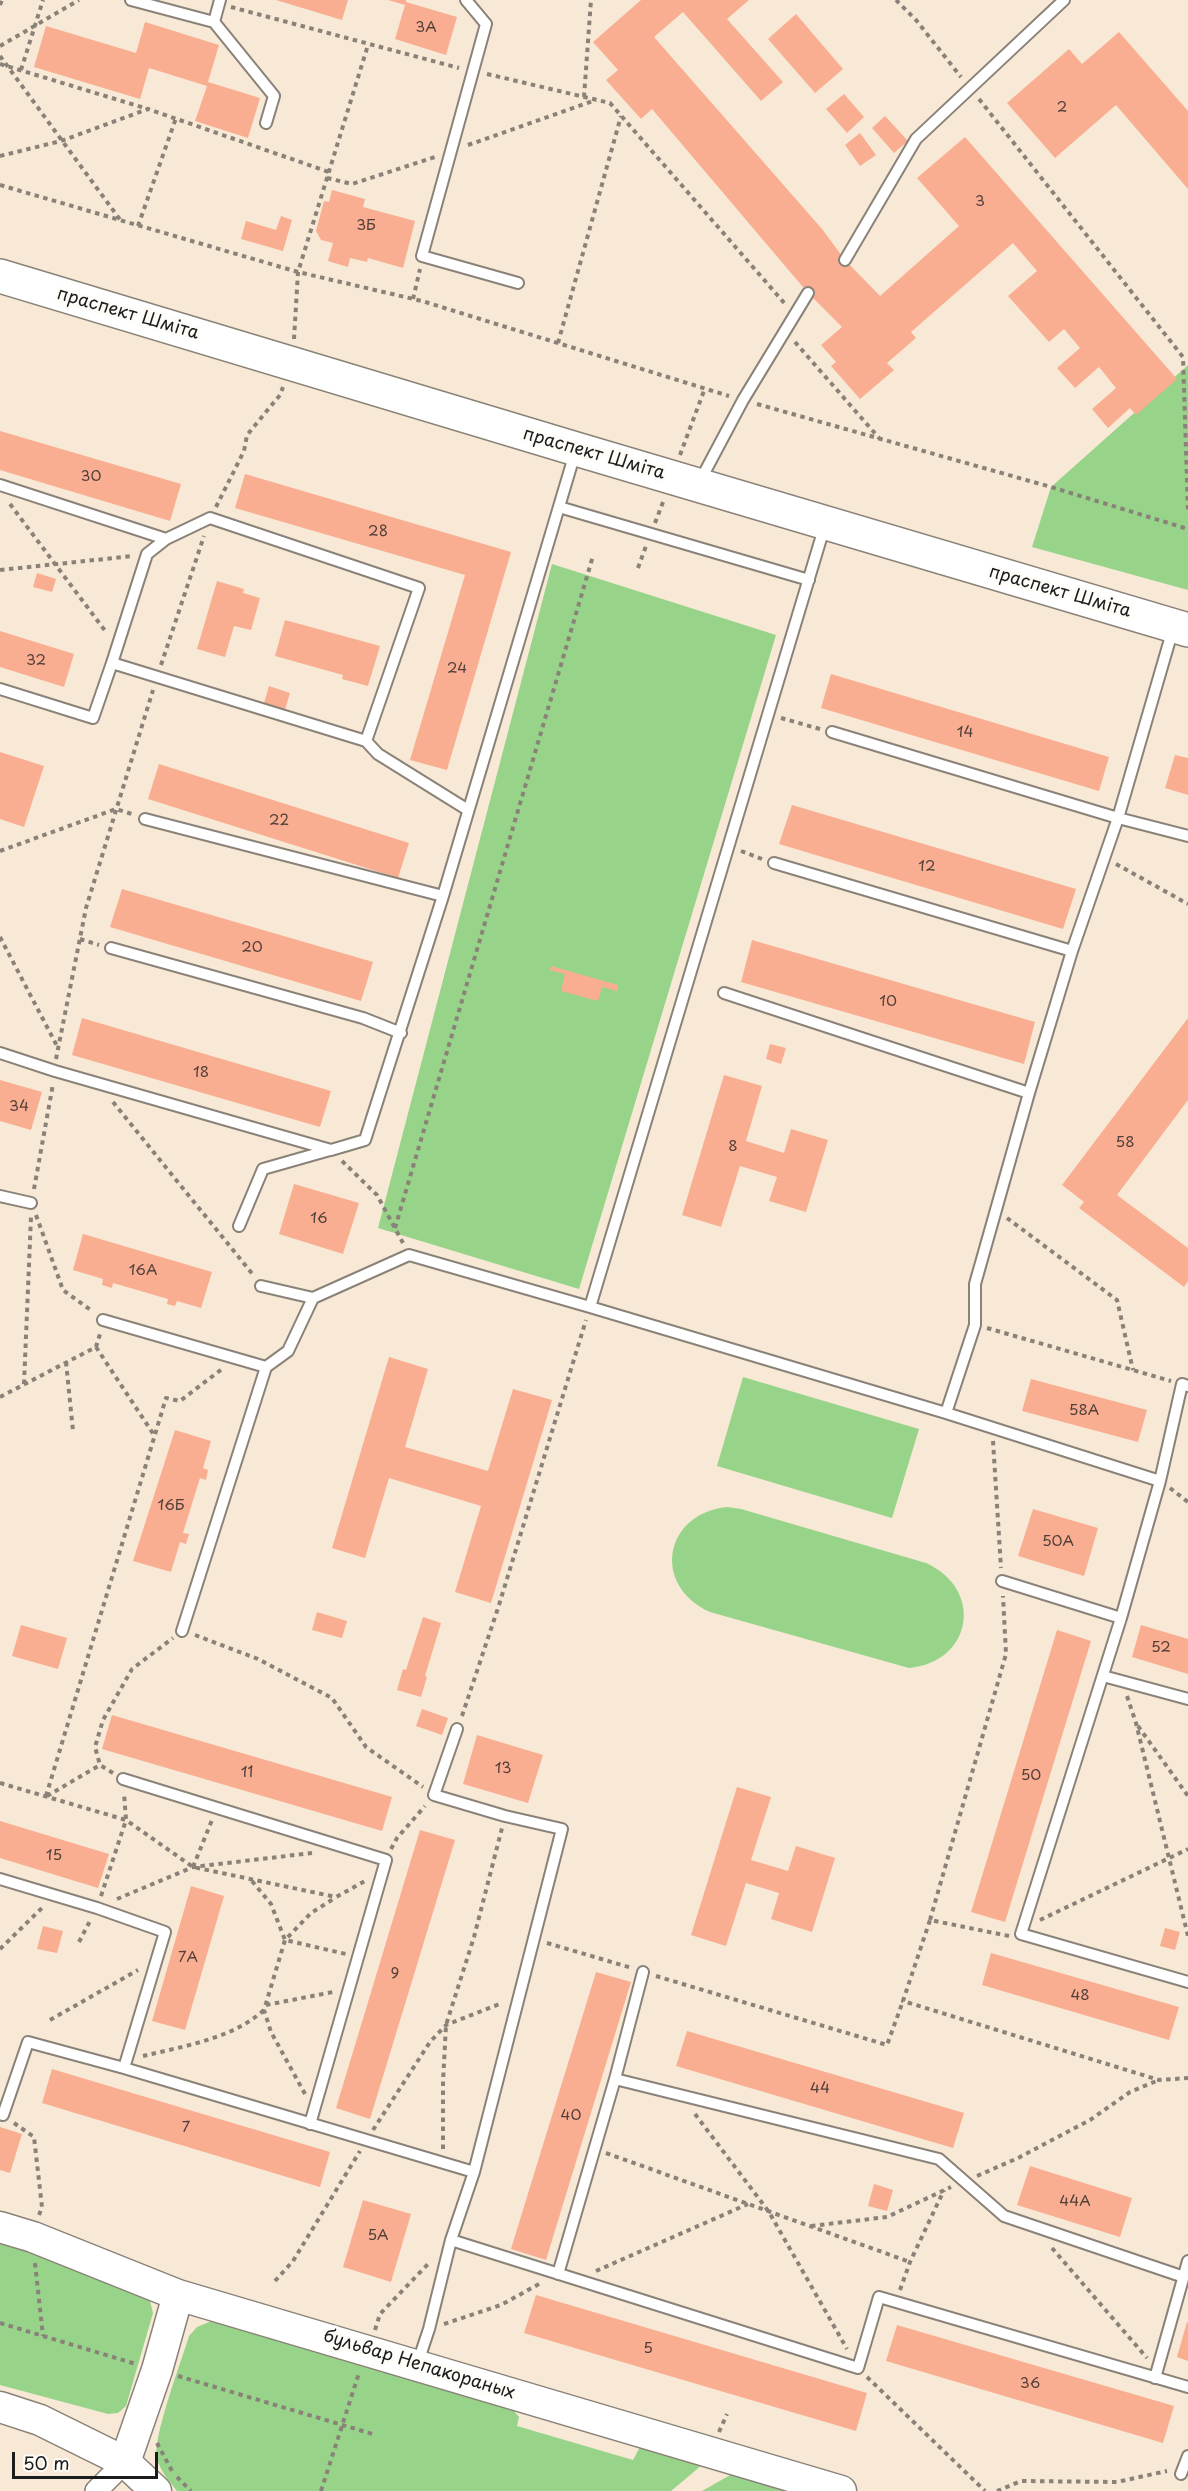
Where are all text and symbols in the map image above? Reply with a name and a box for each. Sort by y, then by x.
house number: 3А [415,19,437,37]
house number: 2 [1057,99,1067,117]
house number: 3 [975,193,985,211]
house number: 3Б [356,217,376,235]
street label: праспект Шміта [54,283,202,345]
street label: праспект Шміта [520,423,668,485]
house number: 30 [81,468,101,486]
house number: 28 [368,523,388,541]
street label: праспект Шміта [986,561,1134,623]
house number: 32 [26,652,46,670]
house number: 24 [447,660,467,678]
house number: 14 [957,724,973,742]
house number: 22 [269,812,289,830]
house number: 12 [918,858,936,876]
house number: 20 [241,939,263,957]
house number: 10 [879,993,897,1011]
house number: 18 [193,1064,209,1082]
house number: 34 [9,1098,29,1116]
house number: 58 [1115,1134,1135,1152]
house number: 8 [728,1138,738,1156]
house number: 16 [310,1210,328,1228]
house number: 16А [129,1262,157,1280]
house number: 58А [1069,1402,1099,1420]
house number: 16Б [157,1497,185,1515]
house number: 50А [1042,1533,1074,1551]
house number: 52 [1151,1639,1171,1657]
house number: 13 [495,1760,511,1778]
house number: 11 [241,1764,253,1782]
house number: 50 [1021,1767,1041,1785]
house number: 15 [46,1847,62,1865]
house number: 7А [178,1949,198,1967]
house number: 9 [391,1965,399,1983]
house number: 48 [1070,1987,1090,2005]
house number: 44 [810,2080,830,2098]
house number: 40 [561,2107,581,2125]
house number: 7 [182,2119,190,2137]
house number: 44А [1059,2193,1091,2211]
house number: 5А [367,2227,389,2245]
street label: бульвар Непакораных [321,2326,517,2404]
house number: 5 [643,2340,653,2358]
house number: 36 [1020,2375,1040,2393]
scale bar [15,2440,160,2478]
text: 50 m [23,2449,70,2476]

